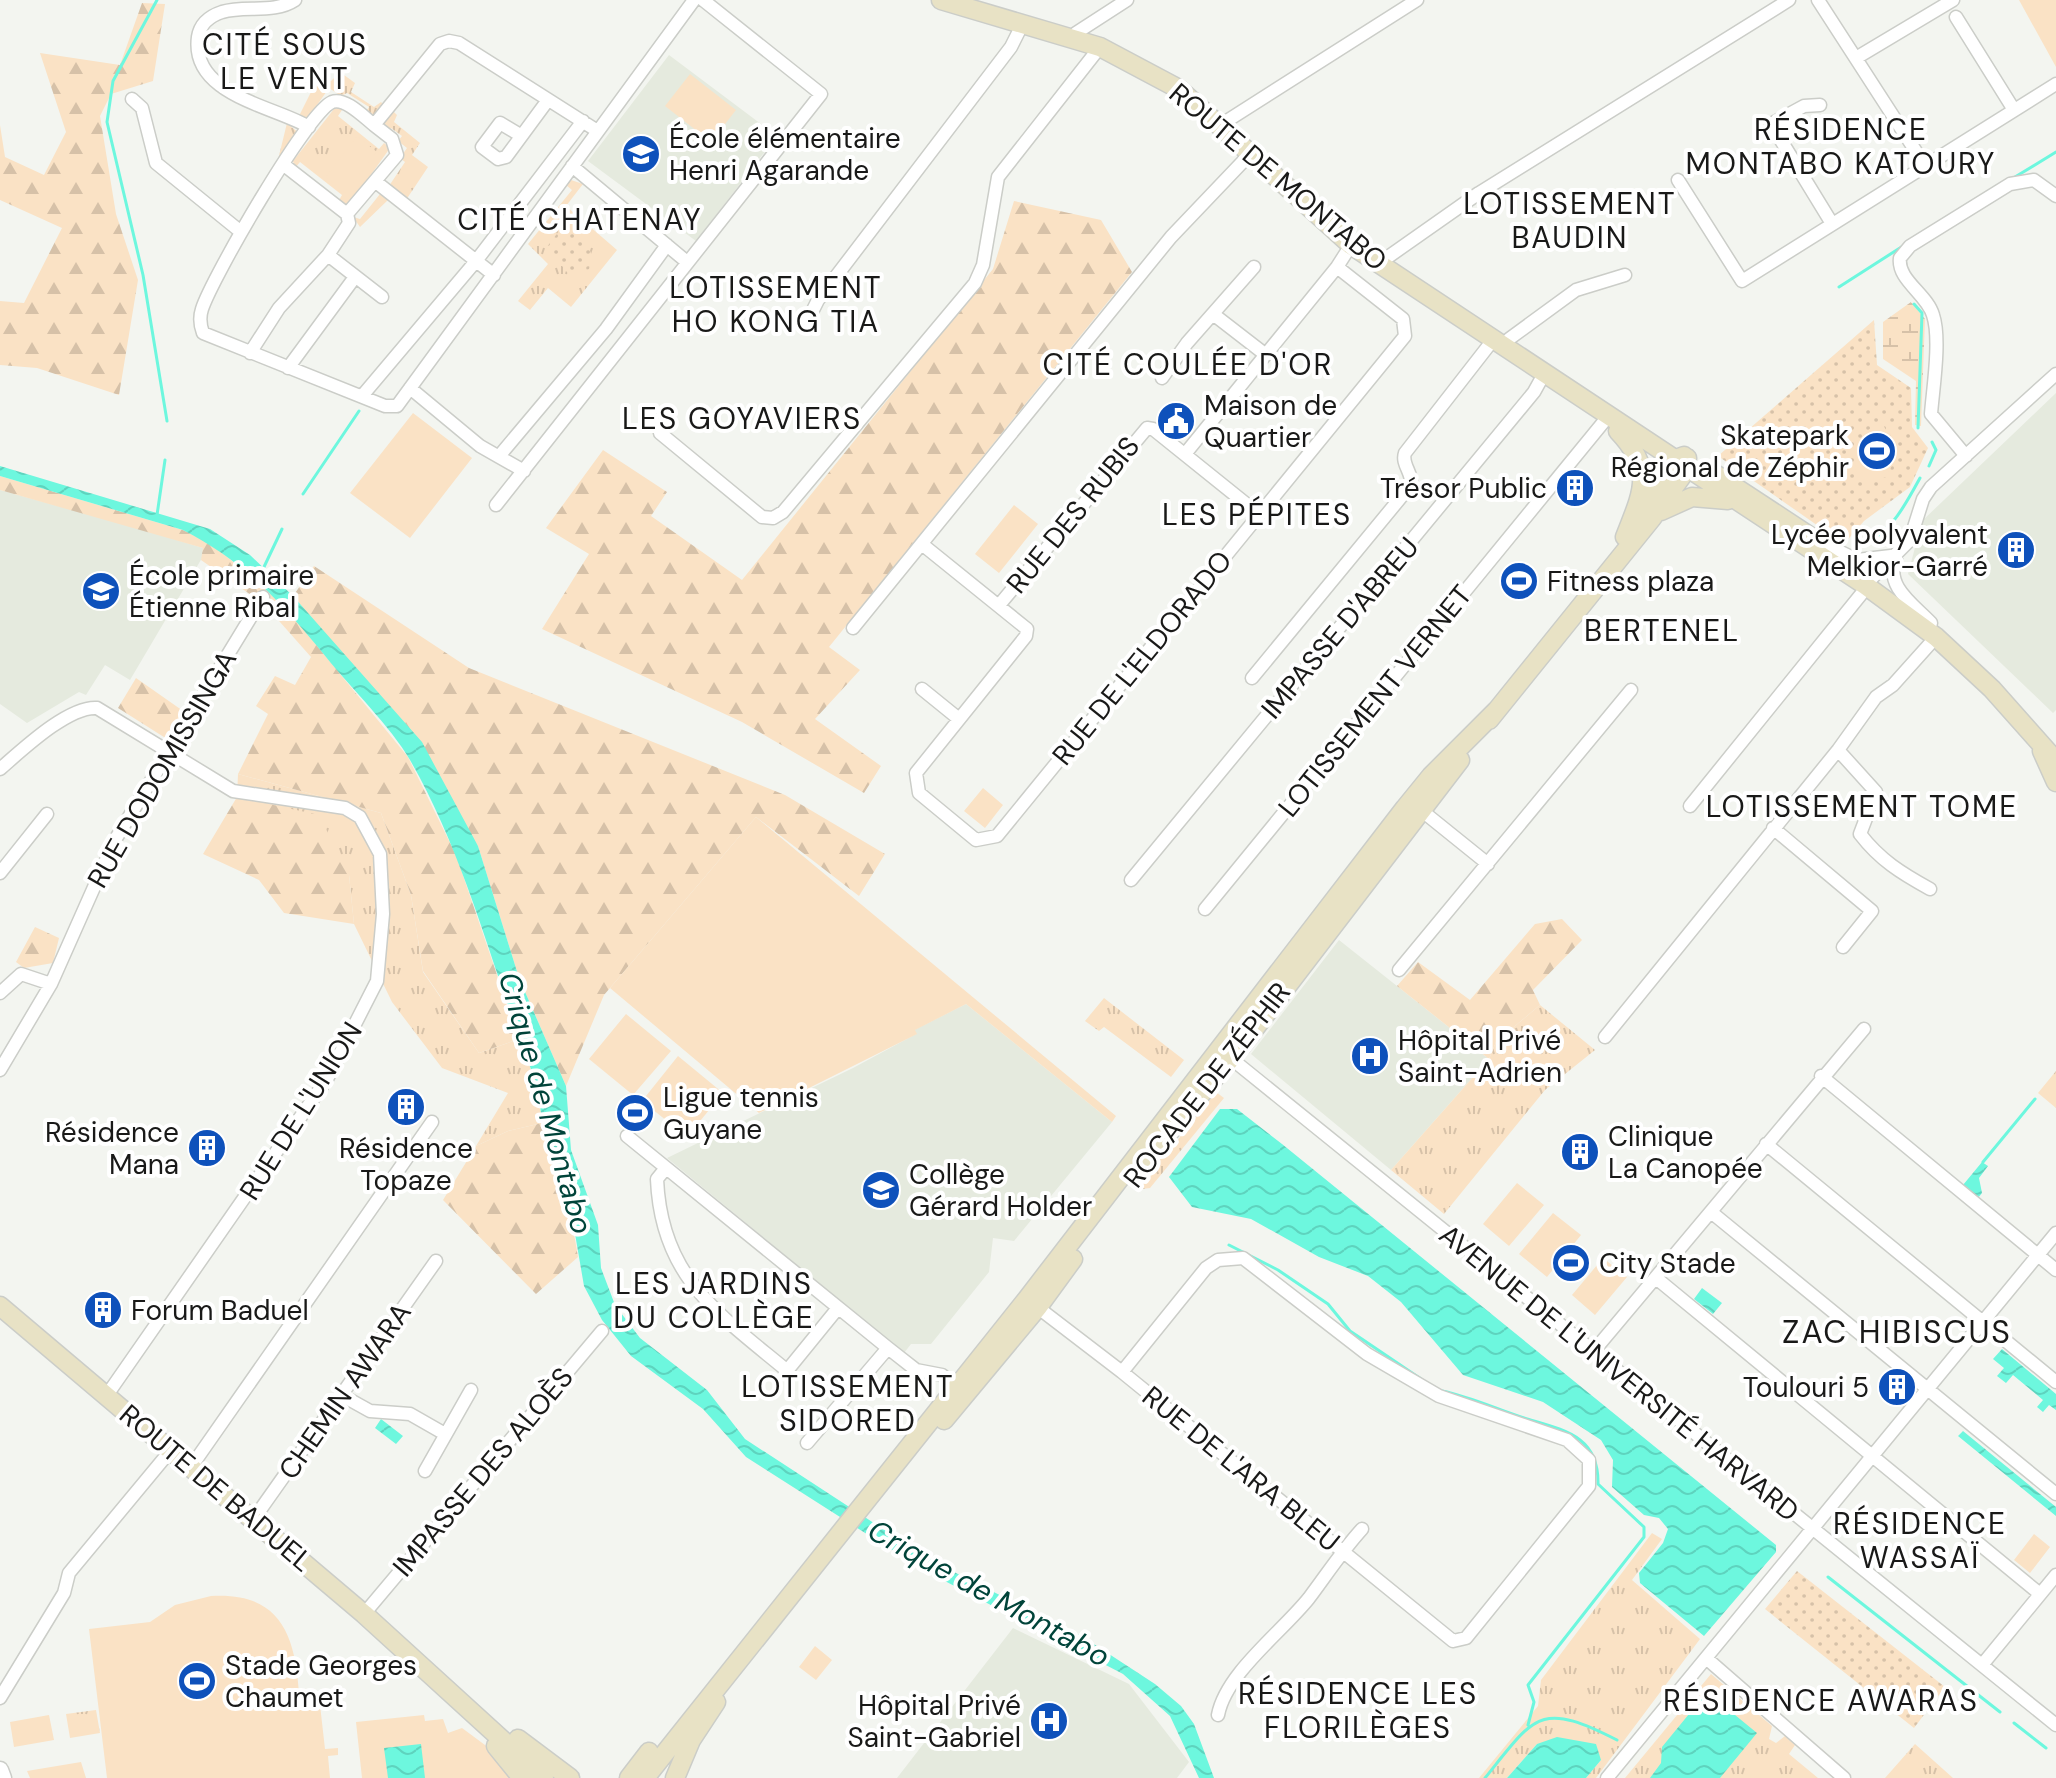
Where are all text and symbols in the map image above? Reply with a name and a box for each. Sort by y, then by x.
district label: CITÉ SOUS LE VENT [202,25,368,98]
street label: ROUTE DE MONTABO [1161,75,1395,279]
district label: RÉSIDENCE MONTABO KATOURY [1686,110,1996,183]
place label: École élémentaire Henri Agarande [669,120,901,189]
school or university icon: École élémentaire Henri Agarande [620,133,662,175]
district label: LOTISSEMENT BAUDIN [1463,184,1677,257]
district label: CITÉ CHATENAY [457,200,703,239]
district label: LOTISSEMENT HO KONG TIA [669,268,883,341]
district label: CITÉ COULÉE D'OR [1043,345,1333,384]
place label: Maison de Quartier [1204,387,1337,456]
district label: LES GOYAVIERS [622,399,862,438]
public building icon: Maison de Quartier [1155,400,1197,442]
place label: Skatepark Régional de Zéphir [1611,417,1849,486]
street label: RUE DES RUBIS [998,429,1148,601]
sports icon: Skatepark Régional de Zéphir [1856,430,1898,472]
building icon: Trésor Public [1554,467,1596,509]
place label: Trésor Public [1380,470,1547,507]
district label: LES PÉPITES [1162,495,1352,534]
place label: Lycée polyvalent Melkior-Garré [1771,516,1988,585]
street label: IMPASSE D'ABREU [1253,529,1427,727]
building icon: Lycée polyvalent Melkior-Garré [1995,529,2037,571]
street label: RUE DE L'ELDORADO [1044,543,1240,773]
place label: École primaire Étienne Ribal [129,557,314,626]
sports icon: Fitness plaza [1498,560,1540,602]
place label: Fitness plaza [1547,563,1714,600]
school or university icon: École primaire Étienne Ribal [80,570,122,612]
street label: LOTISSEMENT VERNET [1270,577,1480,825]
district label: BERTENEL [1584,611,1740,650]
street label: RUE DODOMISSINGA [79,644,245,894]
district label: LOTISSEMENT TOME [1706,787,2018,826]
water label: Crique de Montabo [490,968,602,1238]
street label: ROCADE DE ZÉPHIR [1115,975,1299,1195]
street label: RUE DE L'UNION [231,1015,371,1207]
place label: Hôpital Privé Saint-Adrien [1398,1022,1562,1091]
hospital icon: Hôpital Privé Saint-Adrien [1349,1035,1391,1077]
place label: Ligue tennis Guyane [663,1079,819,1148]
building icon: Résidence Topaze [385,1086,427,1128]
sports icon: Ligue tennis Guyane [614,1092,656,1134]
place label: Résidence Mana [45,1114,179,1183]
place label: Clinique La Canopée [1608,1118,1763,1187]
building icon: Résidence Mana [186,1127,228,1169]
place label: Résidence Topaze [339,1130,473,1199]
building icon: Clinique La Canopée [1559,1131,1601,1173]
place label: Collège Gérard Holder [909,1156,1092,1225]
school or university icon: Collège Gérard Holder [860,1169,902,1211]
street label: AVENUE DE L'UNIVERSITÉ HARVARD [1431,1216,1807,1530]
sports icon: City Stade [1550,1242,1592,1284]
place label: City Stade [1599,1245,1736,1282]
district label: LES JARDINS DU COLLÈGE [613,1264,815,1337]
building icon: Forum Baduel [82,1289,124,1331]
place label: Forum Baduel [131,1292,309,1329]
street label: CHEMIN AWARA [270,1295,420,1487]
district label: ZAC HIBISCUS [1782,1311,2012,1353]
street label: IMPASSE DES ALOÈS [385,1360,581,1584]
building icon: Toulouri 5 [1876,1366,1918,1408]
district label: LOTISSEMENT SIDORED [741,1367,955,1440]
place label: Toulouri 5 [1743,1369,1869,1406]
street label: RUE DE L'ARA BLEU [1135,1378,1347,1560]
street label: ROUTE DE BADUEL [112,1396,320,1580]
district label: RÉSIDENCE WASSAÏ [1833,1504,2007,1577]
water label: Crique de Montabo [861,1510,1117,1676]
place label: Stade Georges Chaumet [225,1647,417,1716]
sports icon: Stade Georges Chaumet [176,1660,218,1702]
district label: RÉSIDENCE LES FLORILÈGES [1238,1674,1478,1747]
district label: RÉSIDENCE AWARAS [1663,1681,1979,1720]
place label: Hôpital Privé Saint-Gabriel [847,1687,1021,1756]
hospital icon: Hôpital Privé Saint-Gabriel [1028,1700,1070,1742]

